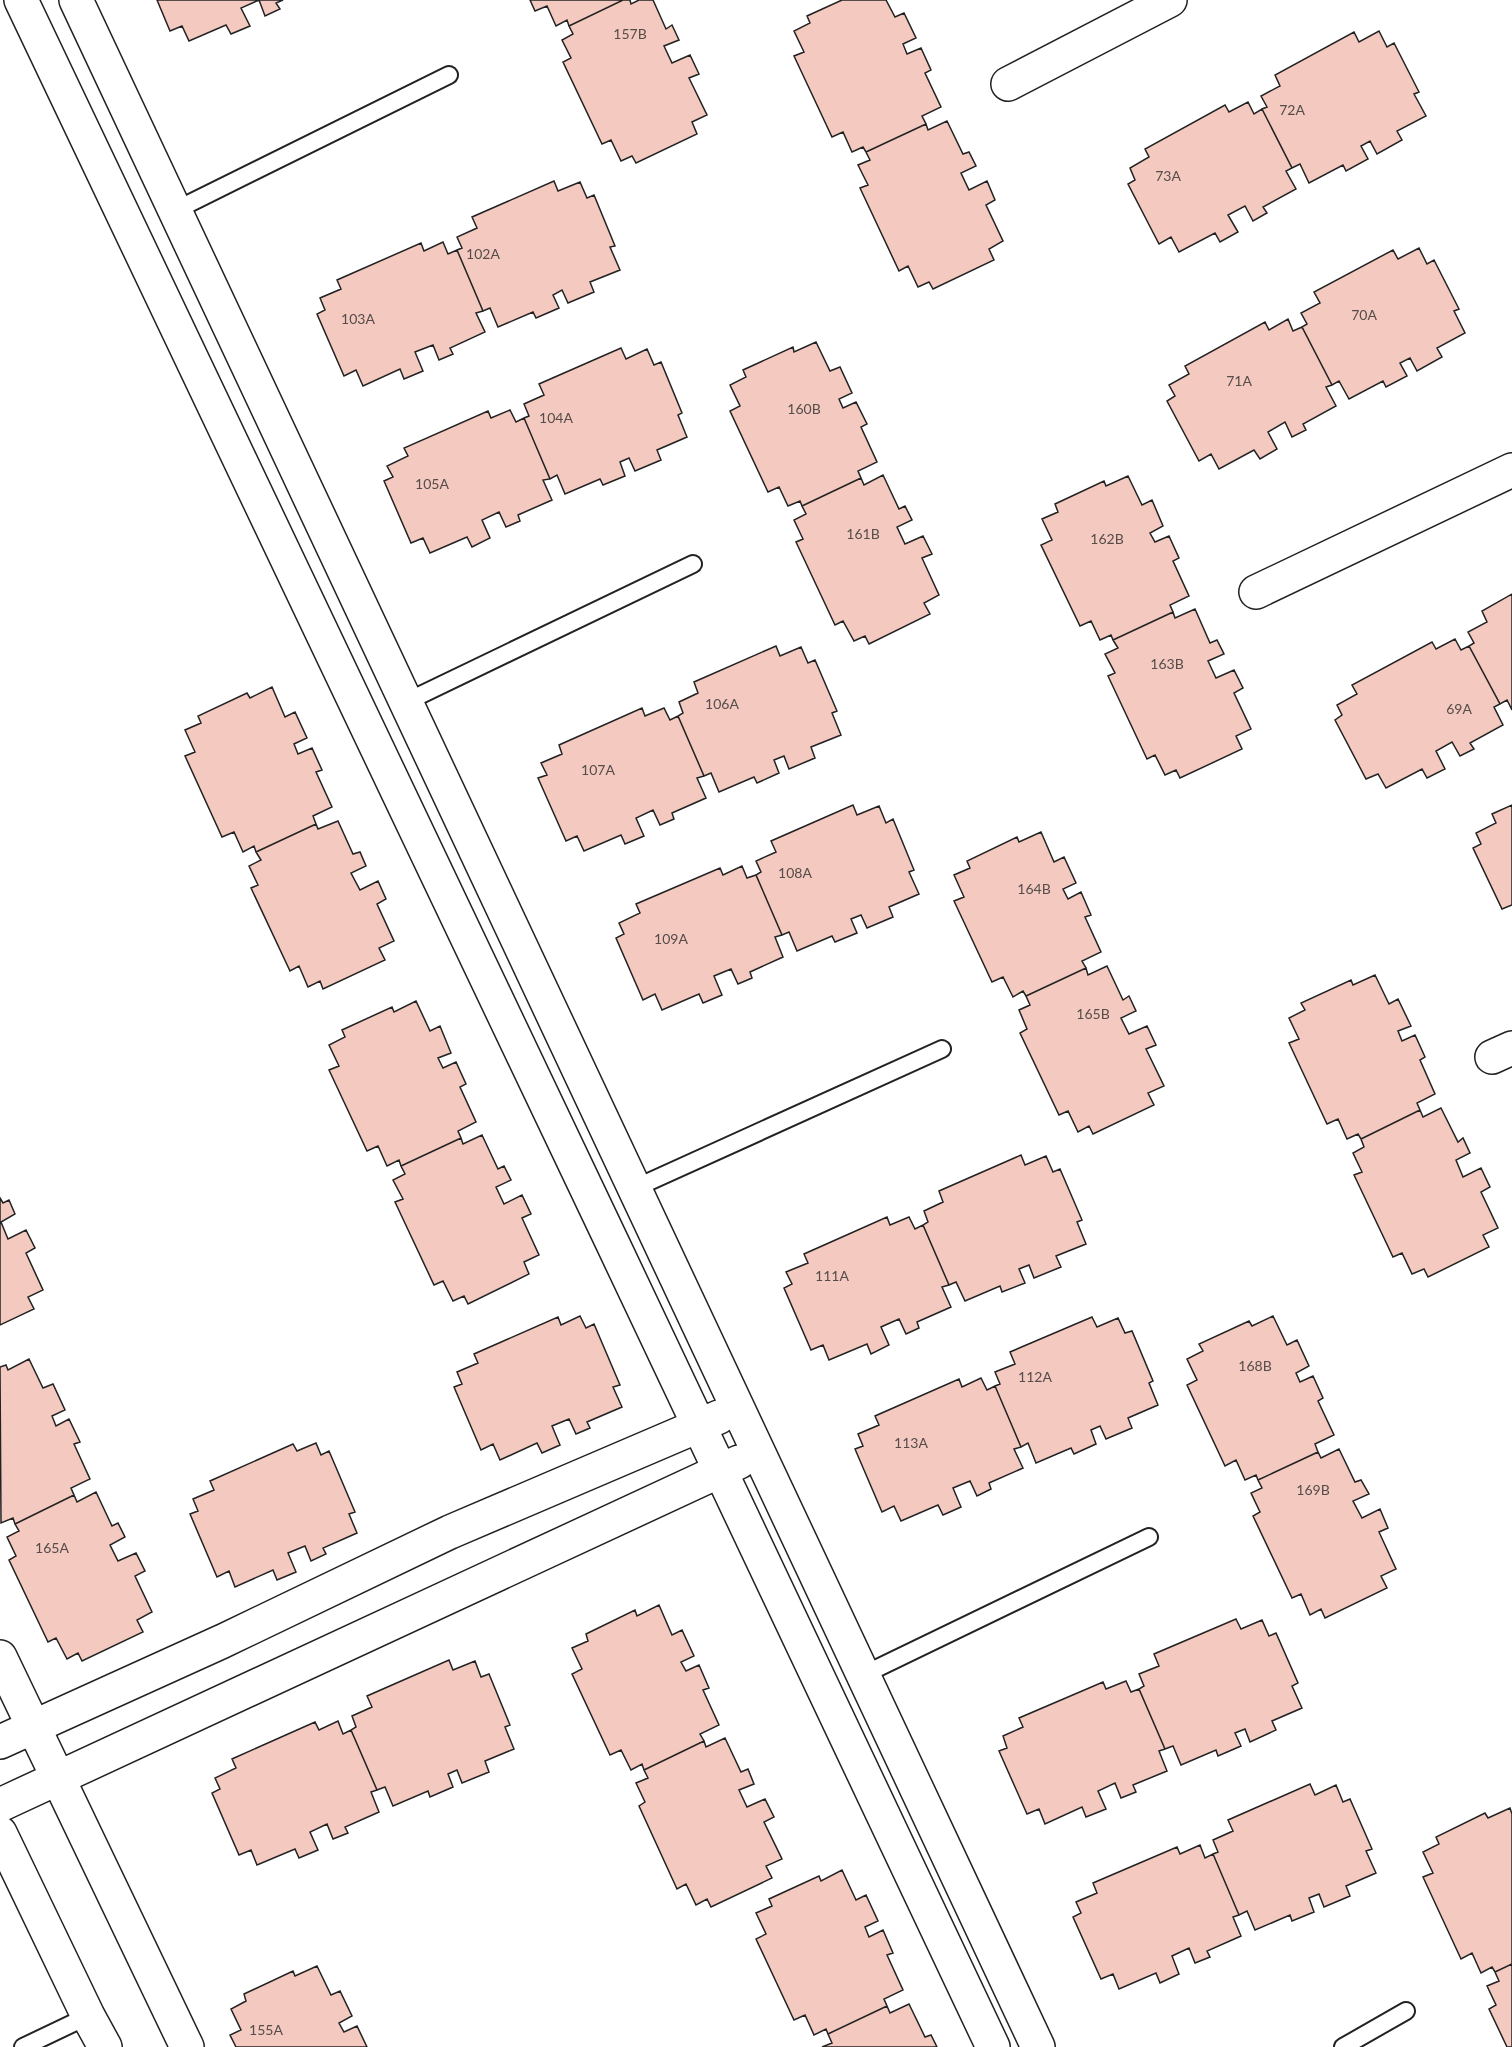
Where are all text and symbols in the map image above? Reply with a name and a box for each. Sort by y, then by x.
house number: 157B [613,25,647,42]
house number: 72A [1279,101,1305,118]
house number: 73A [1155,167,1181,184]
house number: 102A [466,245,500,262]
house number: 70A [1351,306,1377,323]
house number: 103A [341,310,375,327]
house number: 71A [1226,372,1252,389]
house number: 160B [787,400,821,417]
house number: 104A [539,409,573,426]
house number: 105A [415,475,449,492]
house number: 161B [846,525,880,542]
house number: 162B [1090,530,1124,547]
house number: 163B [1150,655,1184,672]
house number: 106A [705,695,739,712]
house number: 69A [1446,700,1472,717]
house number: 107A [581,761,615,778]
house number: 108A [778,864,812,881]
house number: 164B [1017,880,1051,897]
house number: 109A [654,930,688,947]
house number: 165B [1076,1005,1110,1022]
house number: 111A [815,1267,849,1284]
house number: 168B [1238,1357,1272,1374]
house number: 112A [1018,1368,1052,1385]
house number: 113A [894,1434,928,1451]
house number: 169B [1296,1481,1330,1498]
house number: 165A [35,1539,69,1556]
house number: 155A [249,2021,283,2038]

